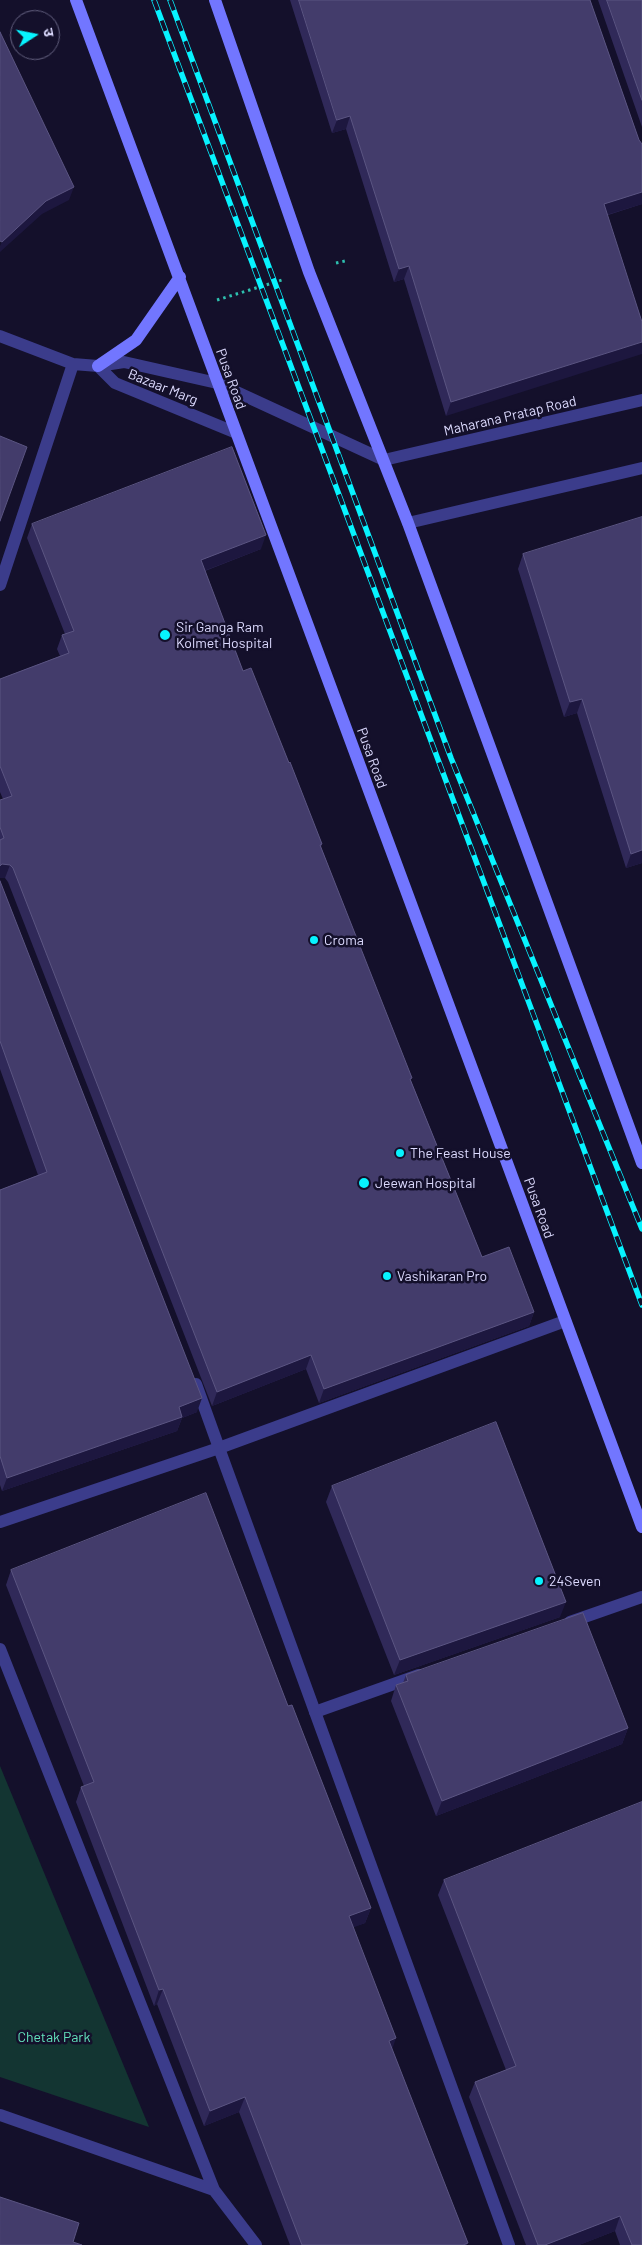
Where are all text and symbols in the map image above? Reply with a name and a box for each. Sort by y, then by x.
north arrow [10,10,60,60]
text: उ [40,27,58,38]
street label: Pusa Road [212,346,250,412]
street label: Bazaar Marg [126,365,200,409]
street label: Maharana Pratap Road [442,393,578,439]
place label: Sir Ganga Ram Kolmet Hospital [176,619,272,652]
marker: Sir Ganga Ram Kolmet Hospital [158,628,172,642]
street label: Pusa Road [353,725,391,791]
place label: Croma [324,932,364,948]
marker: Croma [308,934,320,946]
place label: The Feast House [410,1145,511,1161]
marker: The Feast House [394,1147,406,1159]
place label: Jeewan Hospital [375,1175,476,1191]
street label: Pusa Road [520,1175,558,1241]
marker: Jeewan Hospital [357,1176,371,1190]
place label: Vashikaran Pro [397,1268,487,1284]
marker: Vashikaran Pro [381,1270,393,1282]
place label: 24Seven [549,1573,601,1589]
marker: 24Seven [533,1575,545,1587]
park label: Chetak Park [18,2029,90,2045]

